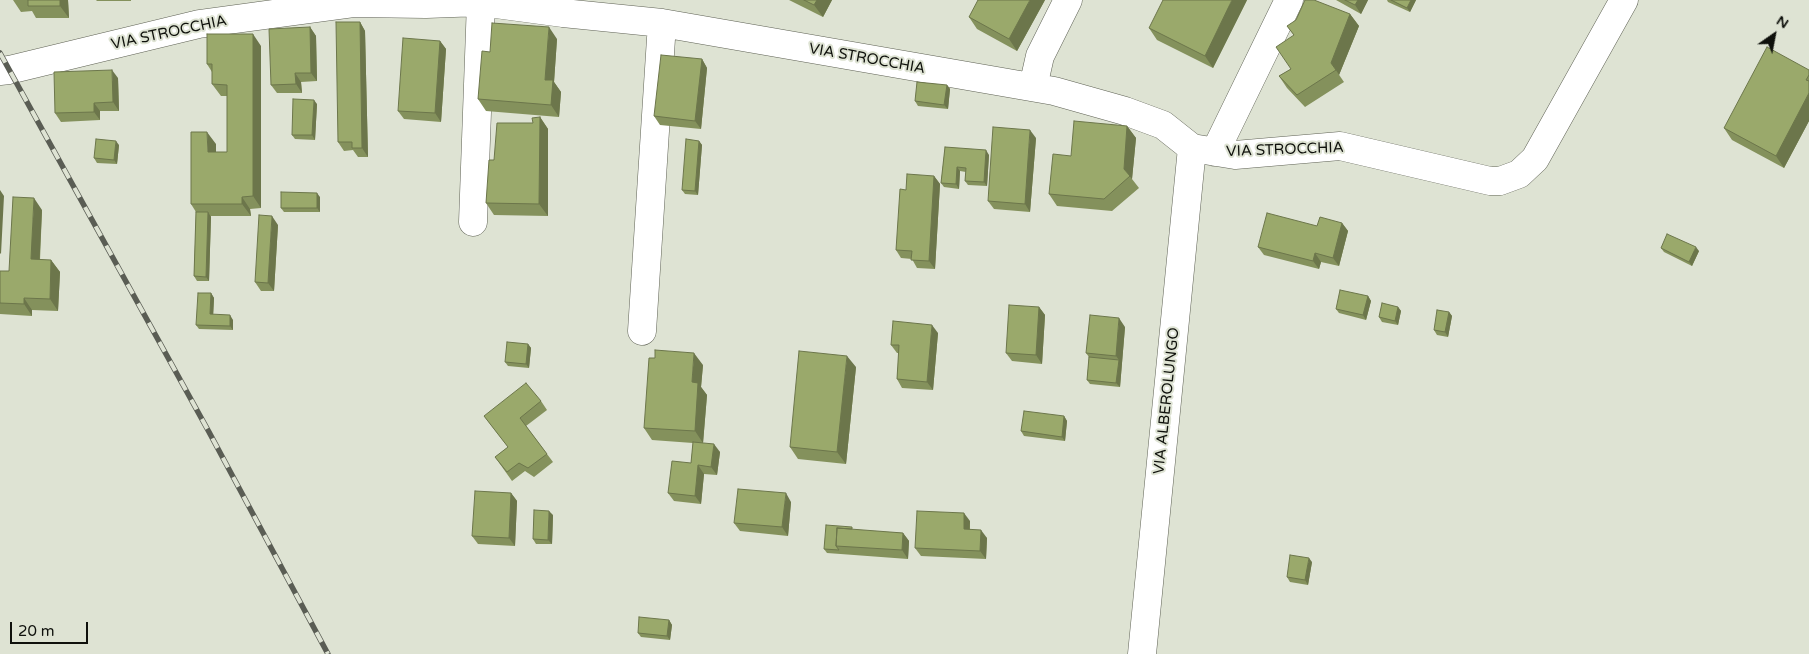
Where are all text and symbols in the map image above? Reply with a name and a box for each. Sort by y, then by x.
north arrow [1749,10,1799,60]
street label: VIA STROCCHIA [110,12,228,54]
text: N [1773,12,1792,32]
street label: VIA STROCCHIA [807,40,927,78]
street label: VIA STROCCHIA [1226,139,1344,161]
street label: VIA ALBEROLUNGO [1150,327,1184,475]
scale bar [12,612,90,644]
text: 20 m [18,622,55,640]

